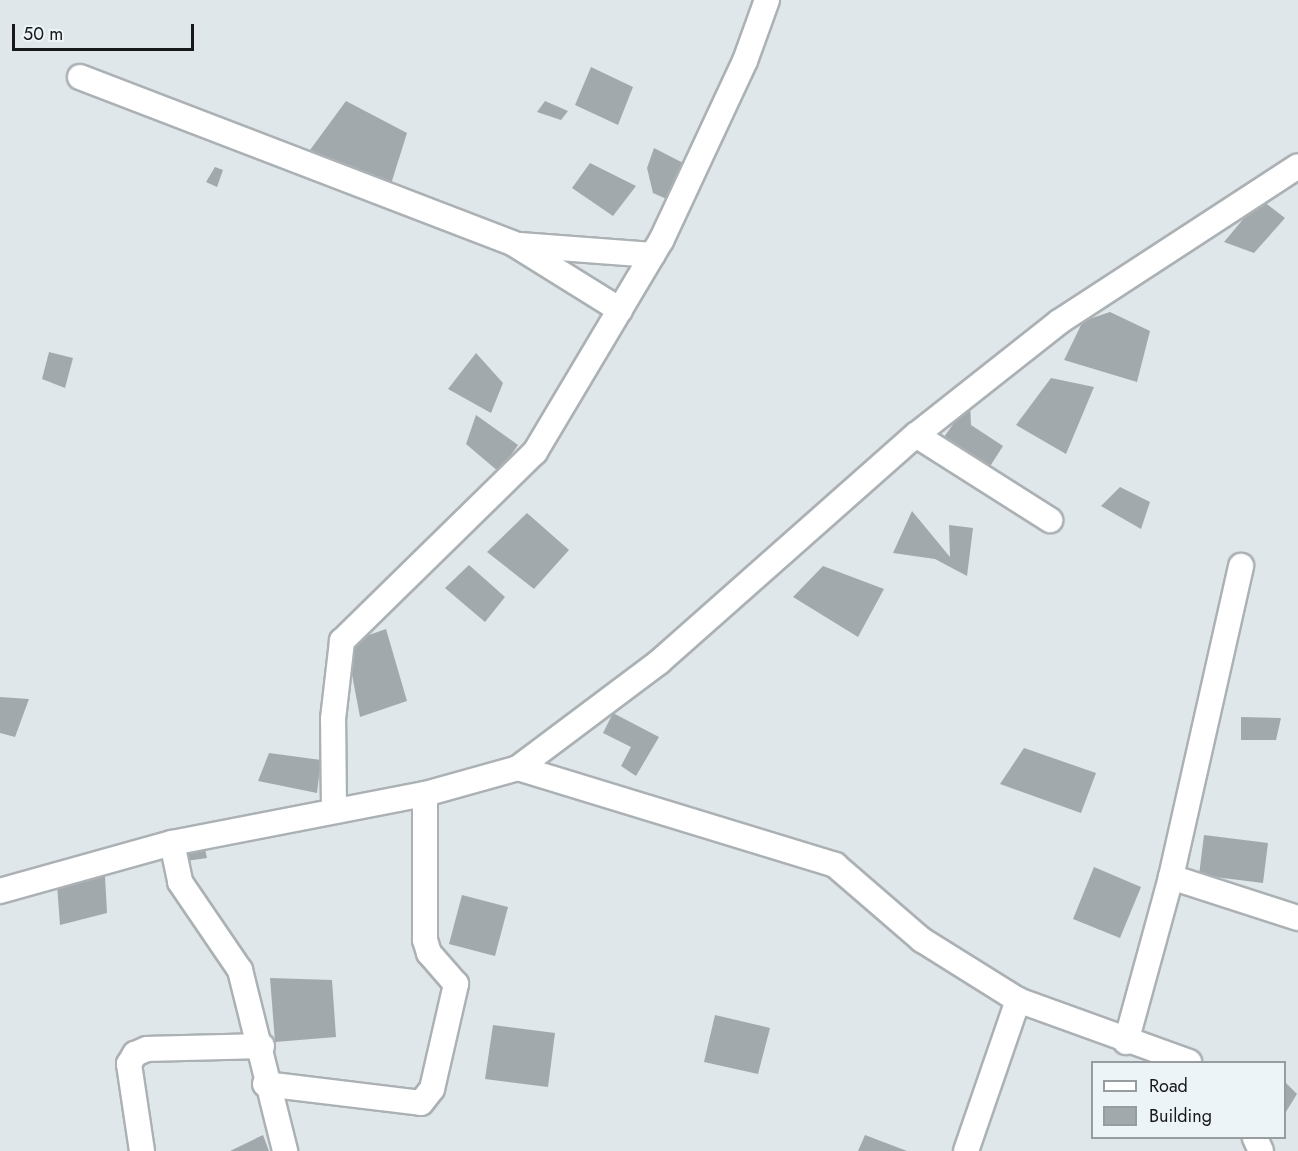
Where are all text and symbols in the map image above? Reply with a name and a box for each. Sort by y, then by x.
scale bar [15,12,196,50]
text: 50 m [23,21,63,47]
legend [1091,1061,1286,1139]
text: Road [1149,1073,1188,1099]
text: Building [1149,1103,1212,1129]

